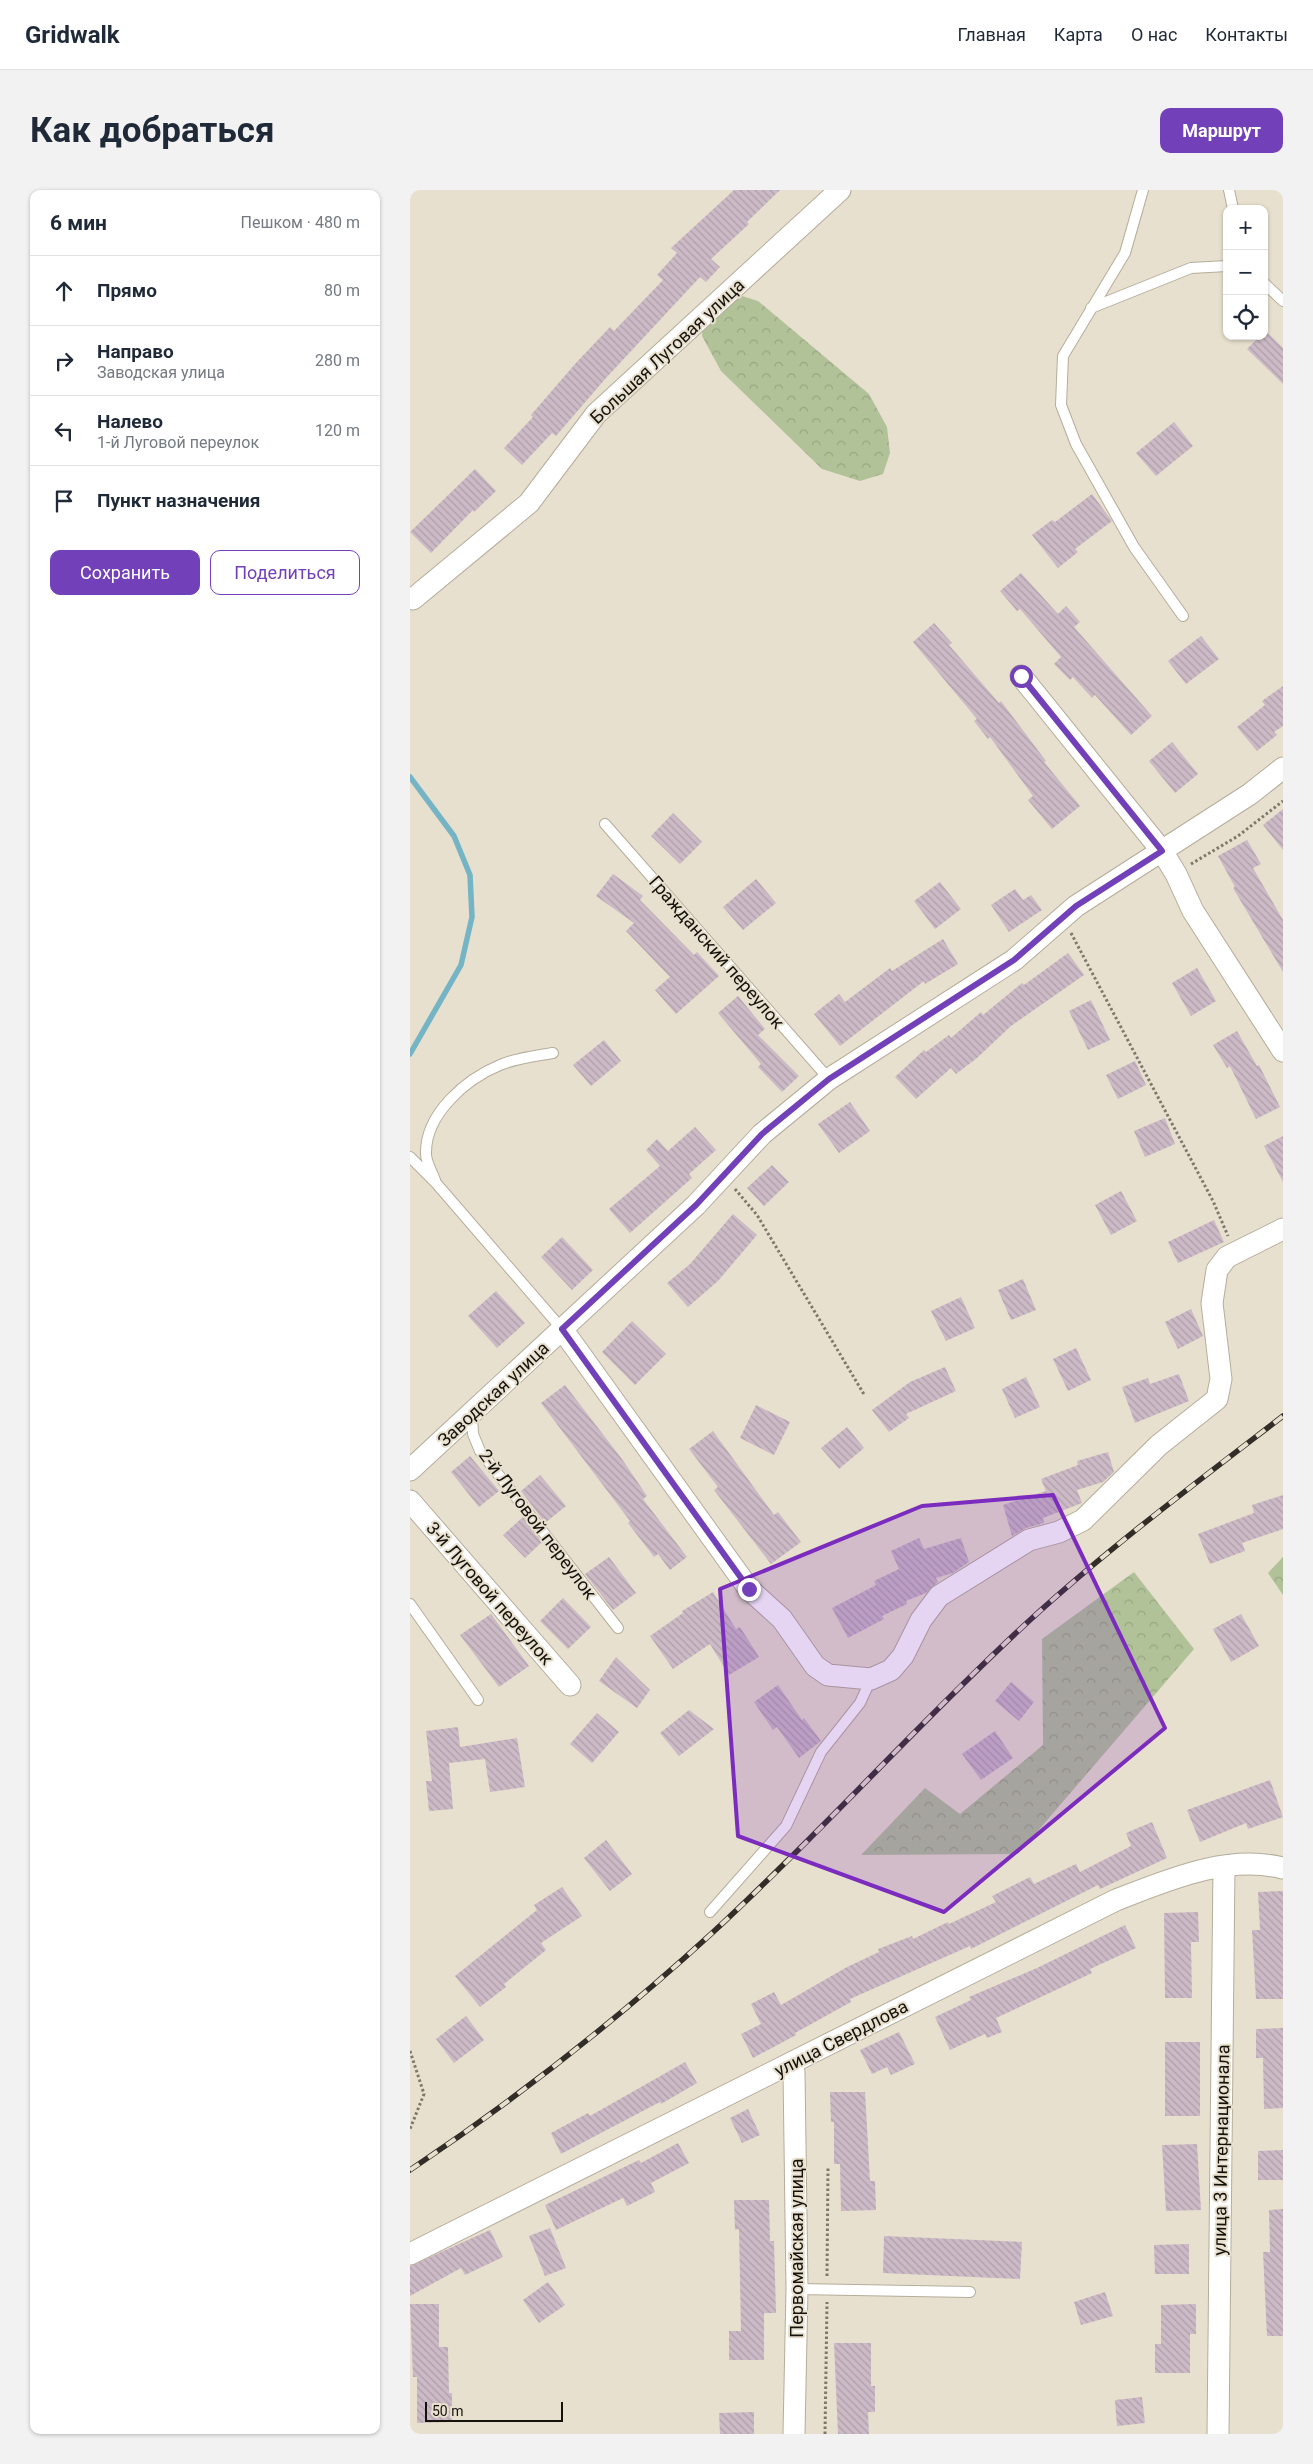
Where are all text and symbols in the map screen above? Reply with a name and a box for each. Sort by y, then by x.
text: Gridwalk [25,21,120,49]
text: Главная [957,24,1026,45]
text: Карта [1054,24,1103,45]
text: О нас [1131,24,1177,45]
text: Контакты [1205,24,1288,45]
button: Маршрут [1160,108,1283,153]
text: Как добраться [30,110,275,151]
map controls [1223,205,1268,340]
button: + [1223,205,1268,250]
text: 6 мин [50,211,107,235]
text: Пешком · 480 m [241,213,360,232]
button: − [1223,250,1268,295]
street label: Большая Луговая улица [586,274,748,428]
icon: ahead [50,277,78,305]
text: Прямо [97,279,157,302]
text: 80 m [324,281,360,300]
button: locate [1223,295,1268,340]
text: Направо [97,340,174,363]
icon: right [50,347,78,375]
text: 280 m [315,351,360,370]
text: Заводская улица [97,363,225,382]
text: Налево [97,410,163,433]
icon: left [50,417,78,445]
text: 120 m [315,421,360,440]
text: 1-й Луговой переулок [97,433,259,452]
icon: arrive [50,487,78,515]
text: Пункт назначения [97,489,260,512]
button: Сохранить [50,550,200,595]
button: Поделиться [210,550,360,595]
route start [1010,665,1033,688]
street label: Гражданский переулок [645,871,789,1033]
street label: Заводская улица [433,1337,553,1451]
street label: 2-й Луговой переулок [475,1445,601,1603]
street label: 3-й Луговой переулок [422,1517,558,1669]
route end [738,1578,761,1601]
street label: улица Свердлова [771,1995,911,2081]
street label: улица 3 Интернационала [1209,2044,1233,2256]
street label: Первомайская улица [786,2158,807,2338]
scale bar [425,2399,562,2422]
text: 50 m [432,2403,464,2419]

